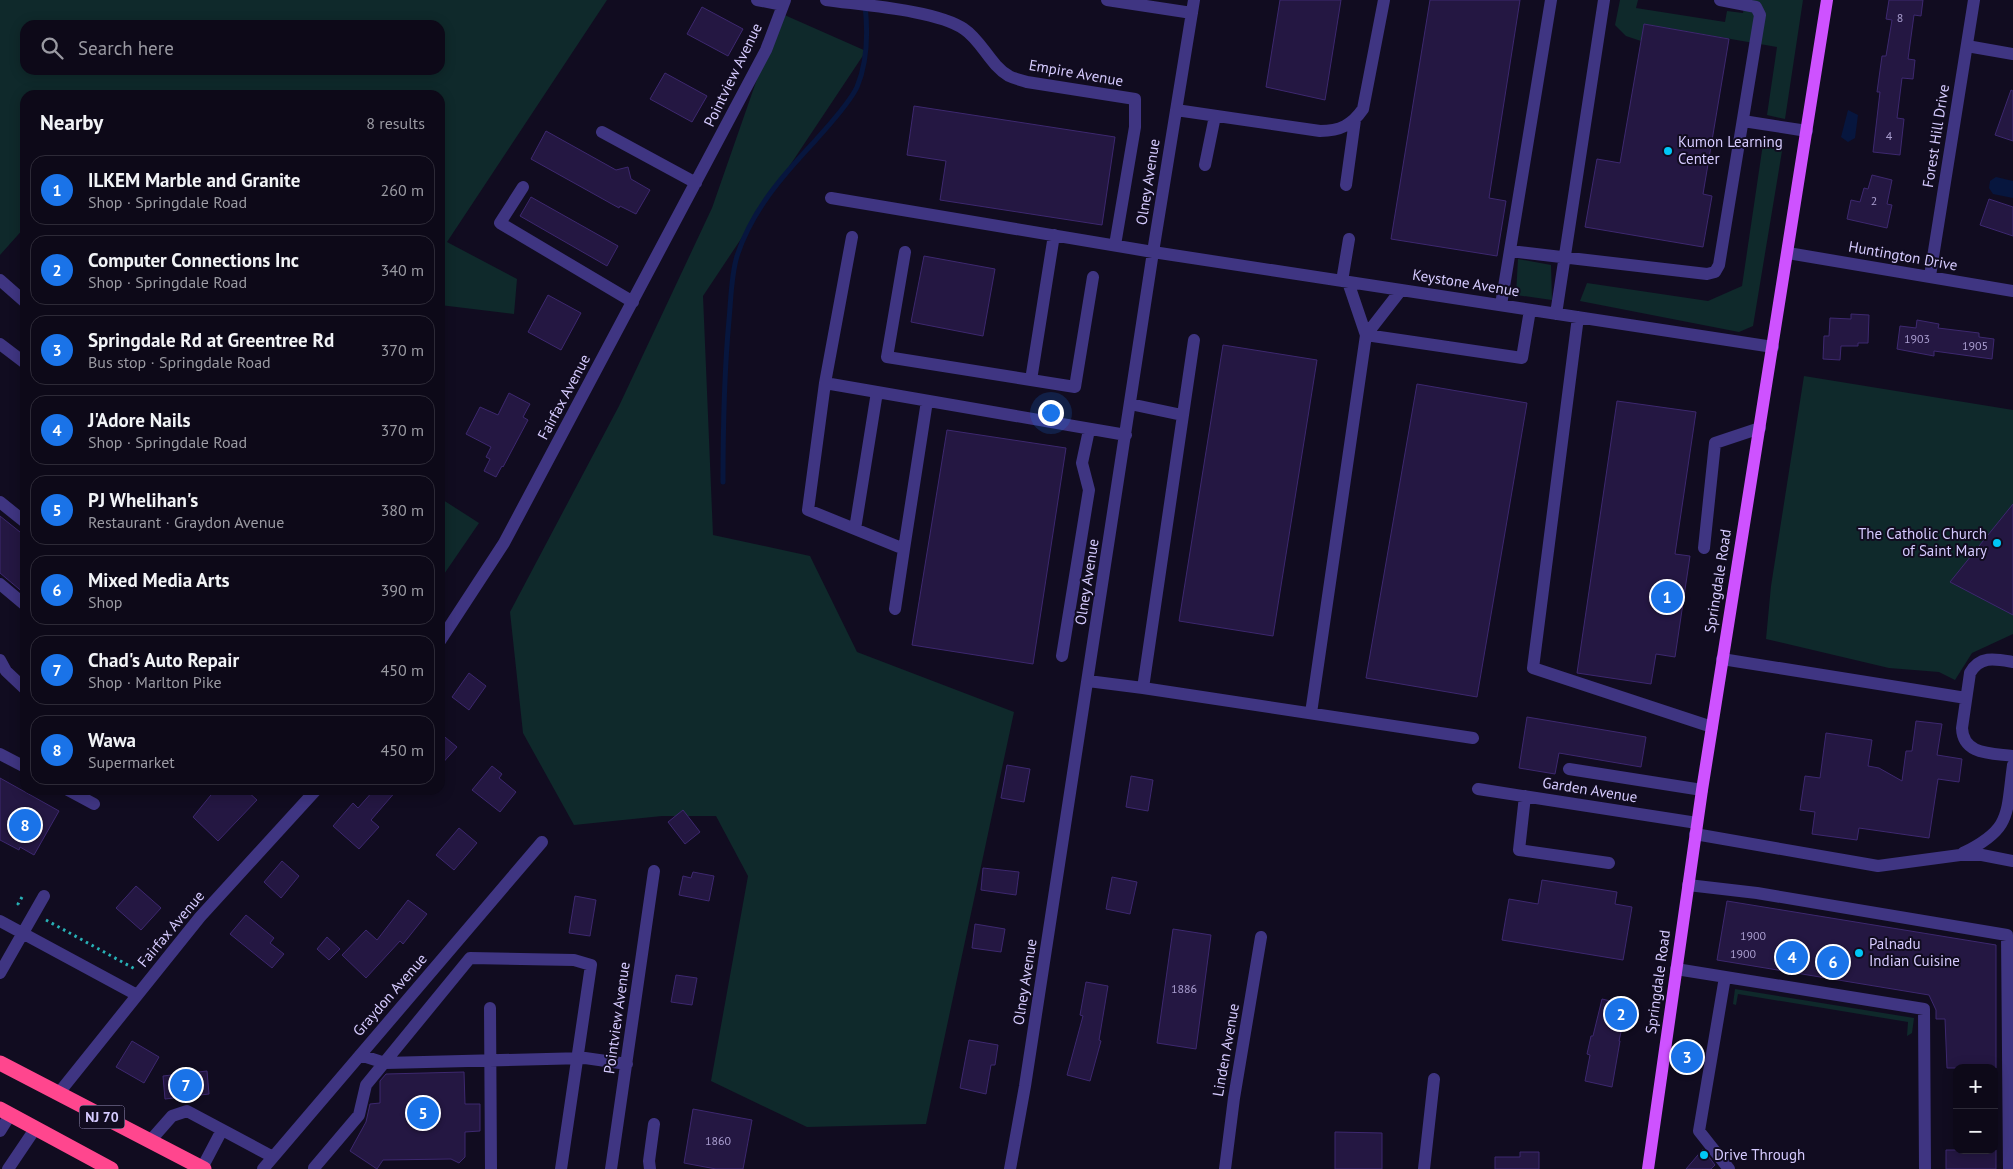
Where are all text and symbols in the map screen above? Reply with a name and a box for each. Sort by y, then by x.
house number: 8 [1897,10,1903,25]
search box [20,20,445,75]
street label: Pointview Avenue [699,20,766,130]
icon: search [38,34,66,62]
text: Search here [78,36,174,60]
street label: Empire Avenue [1027,55,1125,90]
street label: Forest Hill Drive [1918,83,1953,189]
text: Nearby [40,109,103,136]
text: 8 results [366,113,425,133]
house number: 4 [1886,128,1893,143]
place label: Kumon Learning Center [1678,132,1783,168]
street label: Olney Avenue [1131,137,1164,226]
marker: Kumon Learning Center [1662,145,1674,157]
text: ILKEM Marble and Granite [88,168,300,192]
text: 1 [52,180,62,200]
text: 260 m [381,180,424,200]
text: Shop · Springdale Road [88,192,247,212]
house number: 2 [1871,193,1877,208]
street label: Huntington Drive [1847,237,1959,274]
text: Computer Connections Inc [88,248,299,272]
text: 2 [52,260,62,280]
text: 340 m [381,260,424,280]
street label: Keystone Avenue [1411,265,1521,300]
text: Shop · Springdale Road [88,272,247,292]
text: Springdale Rd at Greentree Rd [88,328,334,352]
house number: 1903 [1904,331,1930,346]
house number: 1905 [1962,338,1988,353]
text: 3 [52,340,62,360]
text: 370 m [381,340,424,360]
street label: Fairfax Avenue [533,351,594,443]
text: Bus stop · Springdale Road [88,352,271,372]
your location [1038,400,1064,426]
text: J'Adore Nails [88,408,190,432]
text: 4 [52,420,62,440]
text: 370 m [381,420,424,440]
text: Shop · Springdale Road [88,432,247,452]
text: PJ Whelihan's [88,488,198,512]
text: 5 [52,500,62,520]
text: 380 m [381,500,424,520]
text: Restaurant · Graydon Avenue [88,512,284,532]
place label: The Catholic Church of Saint Mary [1858,524,1987,560]
street label: Springdale Road [1700,528,1735,634]
street label: Olney Avenue [1070,537,1103,626]
marker: The Catholic Church of Saint Mary [1991,537,2003,549]
text: Mixed Media Arts [88,568,230,592]
pin: 1 [1651,578,1683,616]
text: 6 [52,580,62,600]
text: 390 m [381,580,424,600]
text: Shop [88,592,122,612]
text: Chad's Auto Repair [88,648,239,672]
text: 7 [52,660,62,680]
text: 450 m [381,660,424,680]
text: Shop · Marlton Pike [88,672,222,692]
text: Wawa [88,728,136,752]
text: 8 [52,740,62,760]
text: 450 m [381,740,424,760]
text: Supermarket [88,752,175,772]
street label: Garden Avenue [1541,773,1639,806]
pin: 8 [9,806,41,844]
street label: Fairfax Avenue [133,886,208,971]
house number: 1900 [1740,928,1767,943]
street label: Springdale Road [1641,929,1674,1035]
place label: Palnadu Indian Cuisine [1869,934,1960,970]
street label: Olney Avenue [1008,937,1041,1026]
pin: 4 [1776,938,1808,976]
pin: 6 [1817,943,1849,981]
house number: 1900 [1730,946,1757,961]
marker: Palnadu Indian Cuisine [1853,947,1865,959]
street label: Graydon Avenue [349,949,431,1040]
street label: Pointview Avenue [599,961,634,1075]
house number: 1886 [1171,981,1197,996]
pin: 2 [1605,995,1637,1033]
street label: Linden Avenue [1208,1002,1243,1098]
pin: 3 [1671,1038,1703,1076]
map controls [1953,1064,1998,1154]
button: + [1953,1064,1998,1109]
pin: 7 [170,1066,202,1104]
pin: 5 [407,1094,439,1132]
road number: NJ 70 [80,1106,124,1128]
button: − [1953,1109,1998,1154]
house number: 1860 [705,1133,732,1148]
place label: Drive Through [1714,1145,1805,1164]
marker: Drive Through [1698,1149,1710,1161]

